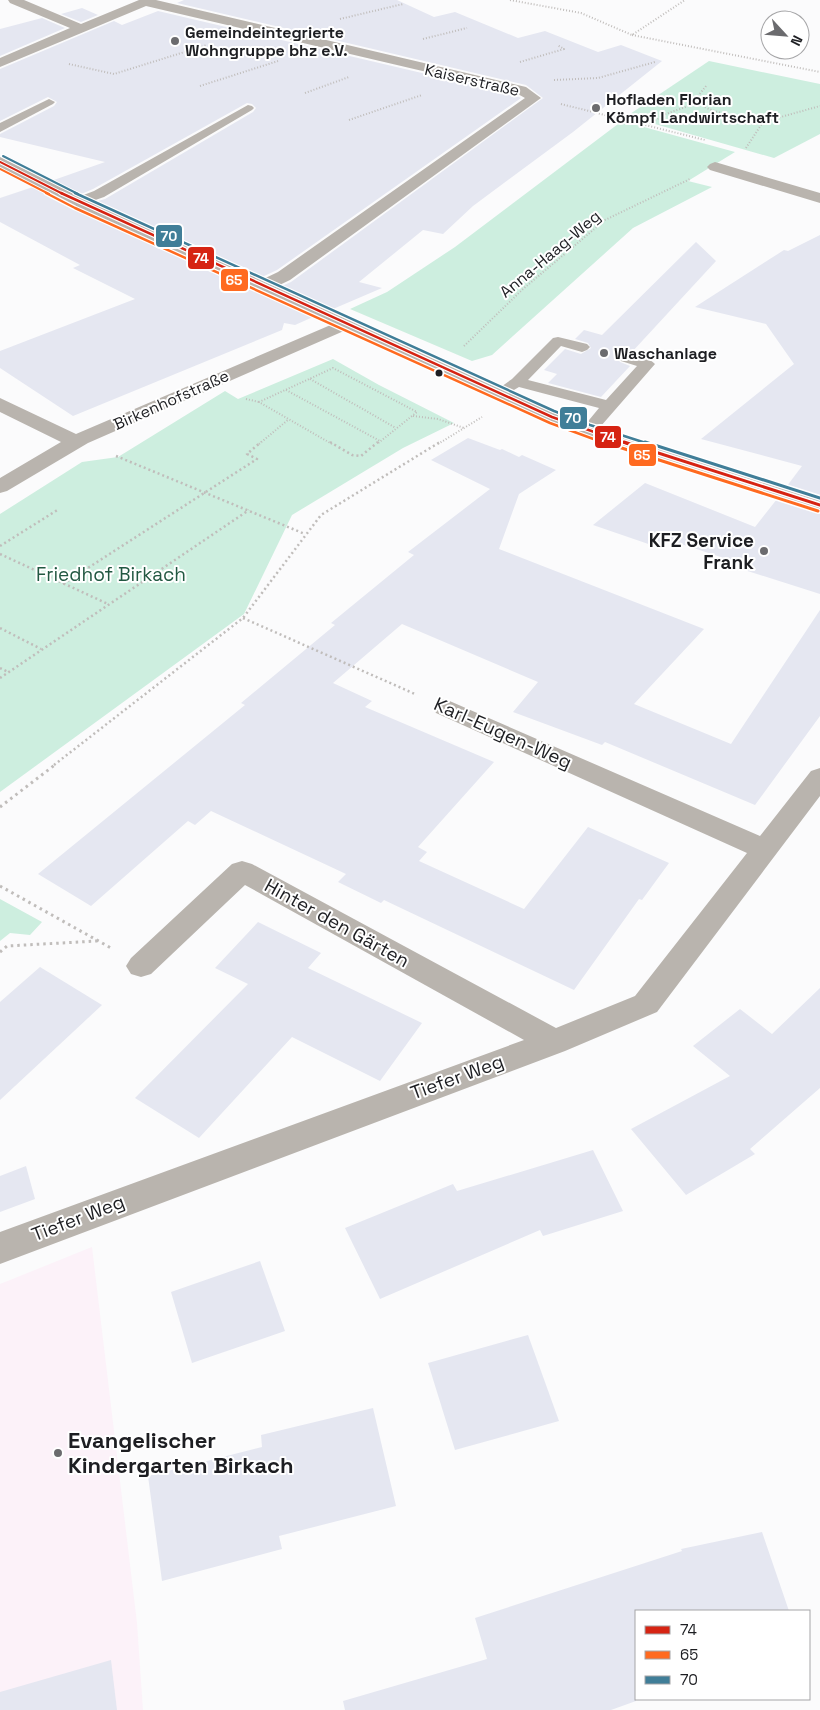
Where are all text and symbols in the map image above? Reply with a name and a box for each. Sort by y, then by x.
north arrow [760,10,810,60]
place label: Gemeindeintegrierte Wohngruppe bhz e.V. [185,22,348,61]
text: N [787,33,807,49]
marker: Gemeindeintegrierte Wohngruppe bhz e.V. [169,35,181,47]
street label: Kaiserstraße [423,59,521,101]
place label: Hofladen Florian Kömpf Landwirtschaft [606,89,779,128]
marker: Hofladen Florian Kömpf Landwirtschaft [590,102,602,114]
street label: Anna-Haag-Weg [495,206,605,302]
line badge: 70 [155,224,183,248]
text: 70 [161,227,177,245]
line badge: 74 [187,246,215,270]
text: 74 [193,249,209,267]
line badge: 65 [220,268,249,292]
text: 65 [225,271,243,289]
place label: Waschanlage [614,343,717,364]
marker: Waschanlage [598,347,610,359]
street label: Birkenhofstraße [110,365,232,435]
unlabelled marker [434,368,444,378]
line badge: 70 [559,406,588,430]
text: 70 [565,409,581,427]
line badge: 74 [594,425,622,449]
text: 74 [600,428,616,446]
line badge: 65 [628,443,657,467]
text: 65 [633,446,651,464]
place label: KFZ Service Frank [649,528,754,575]
marker: KFZ Service Frank [758,545,770,557]
park label: Friedhof Birkach [36,562,186,587]
street label: Karl-Eugen-Weg [430,691,576,775]
street label: Hinter den Gärten [260,873,414,973]
street label: Tiefer Weg [407,1049,507,1105]
street label: Tiefer Weg [28,1189,128,1247]
place label: Evangelischer Kindergarten Birkach [68,1426,293,1479]
marker: Evangelischer Kindergarten Birkach [52,1447,64,1459]
legend [635,1610,810,1700]
text: 74 [680,1620,697,1639]
text: 65 [680,1645,698,1664]
text: 70 [680,1670,698,1689]

